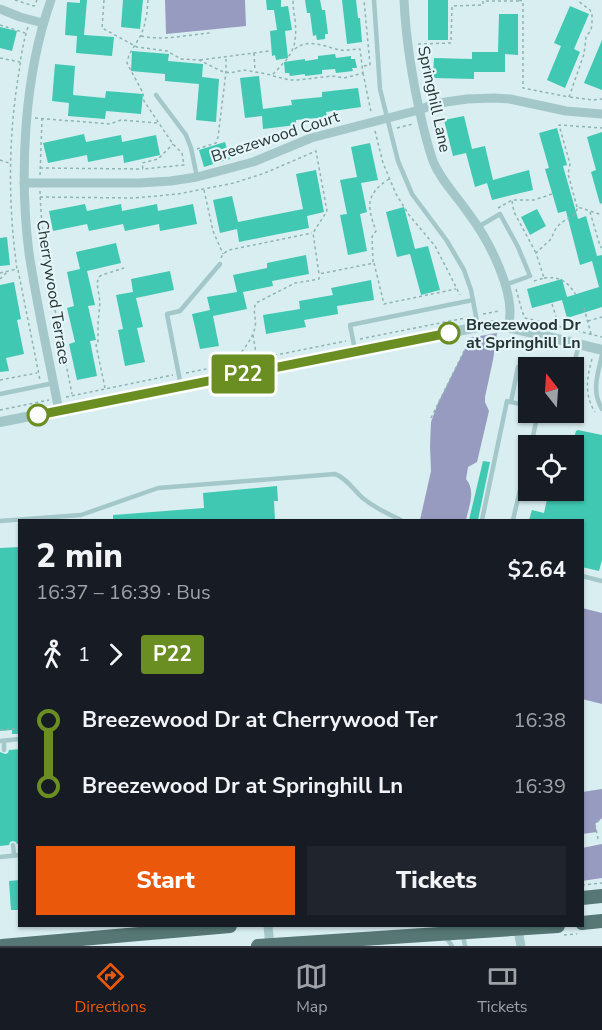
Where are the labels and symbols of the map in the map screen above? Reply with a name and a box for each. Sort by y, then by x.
street label: Springhill Lane [412,44,456,154]
street label: Breezewood Court [208,106,343,168]
street label: Cherrywood Terrace [31,218,75,366]
place label: Breezewood Dr at Springhill Ln [466,314,581,354]
marker: Breezewood Dr at Springhill Ln [438,322,460,344]
line badge: P22 [208,354,278,394]
north arrow [518,357,584,423]
unlabelled marker [27,404,49,426]

